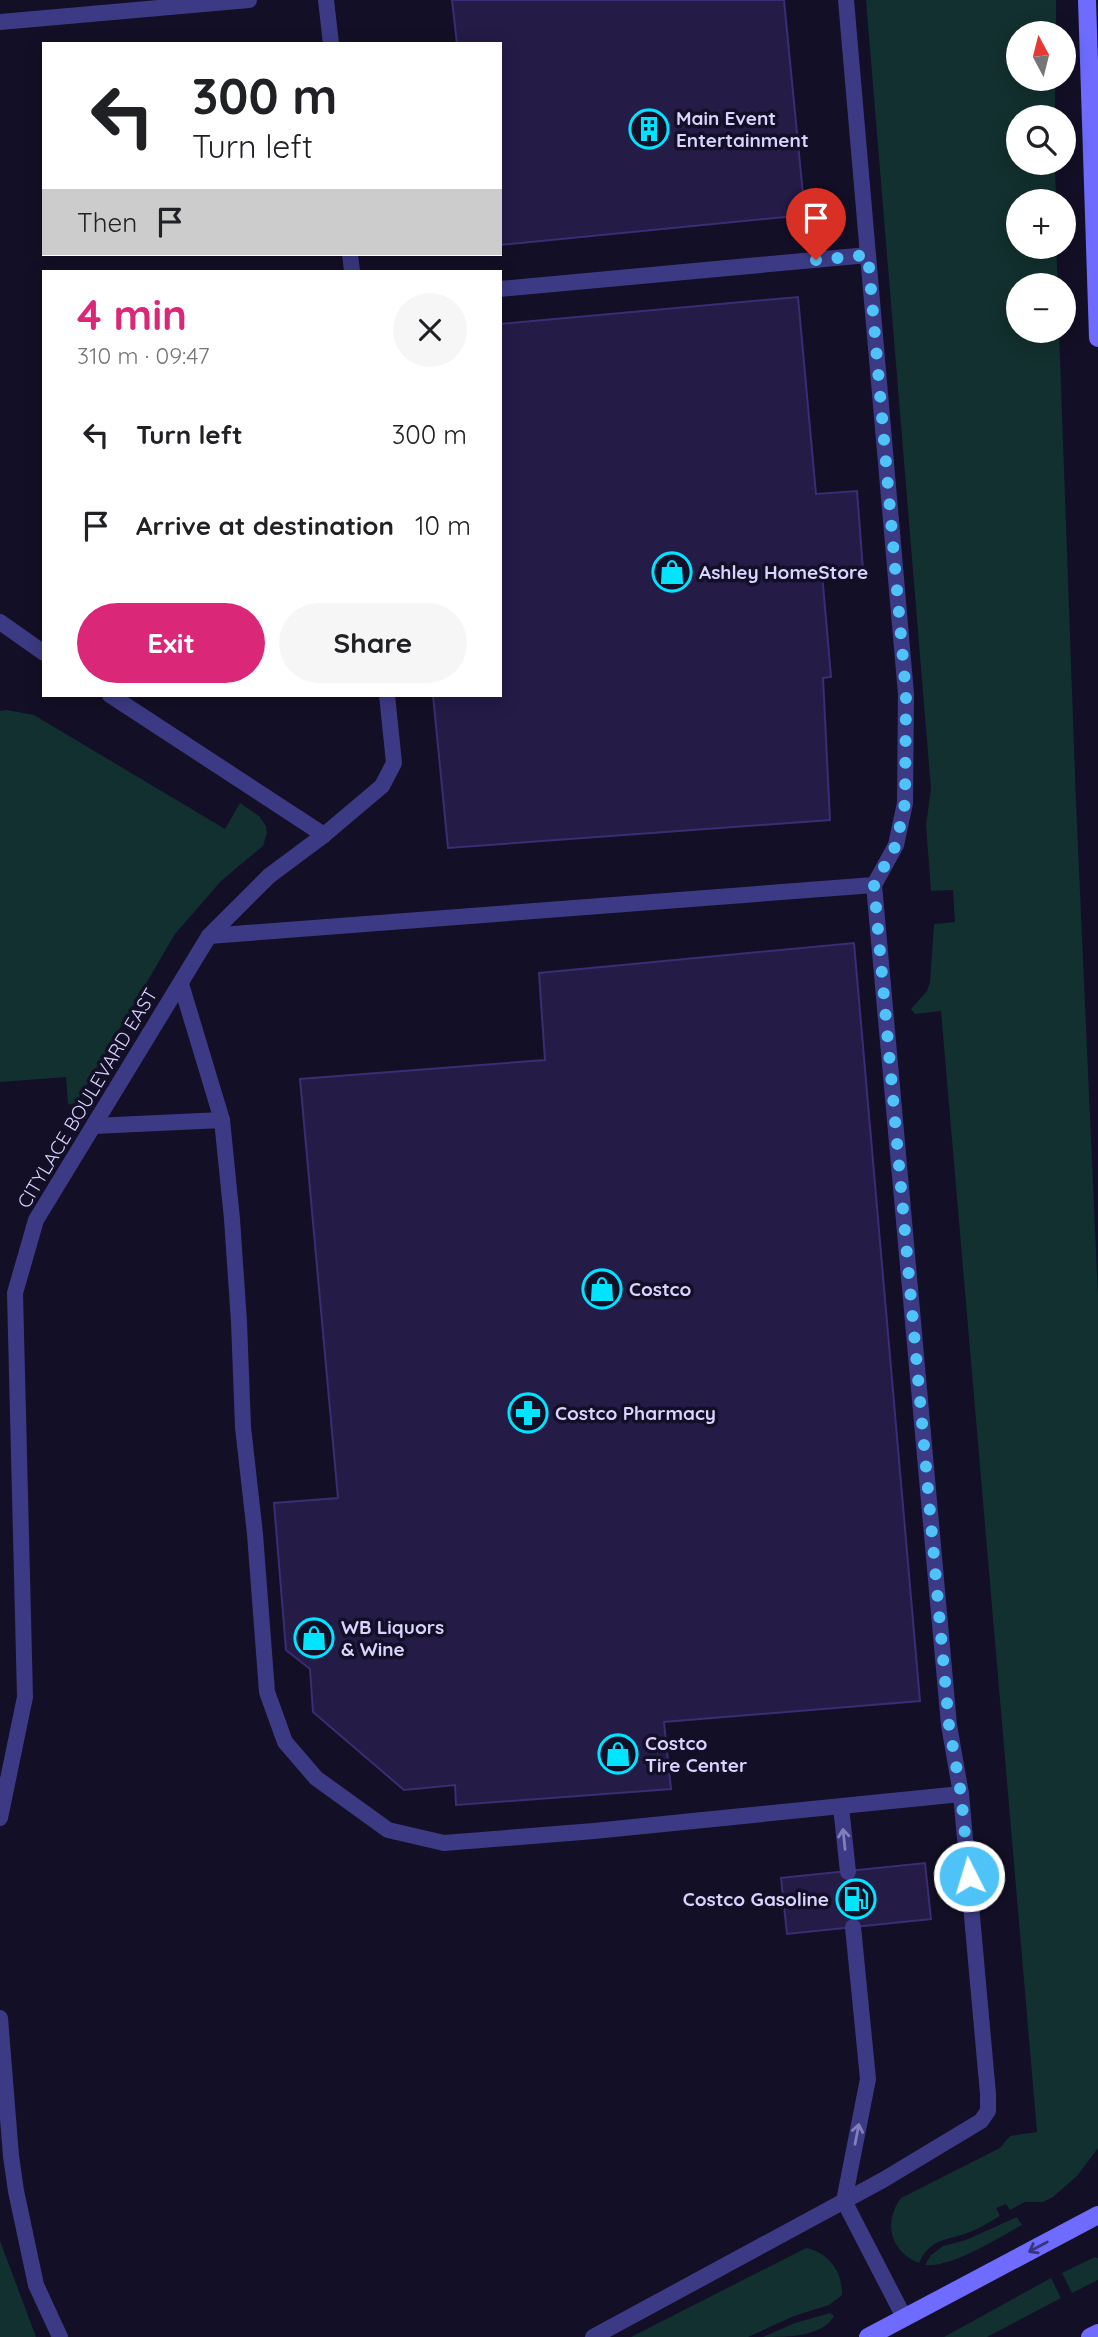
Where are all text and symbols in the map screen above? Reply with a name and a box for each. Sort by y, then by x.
north arrow [1006,21,1076,91]
map controls [1006,21,1076,343]
text: 300 m [192,65,337,126]
icon: left [77,70,168,161]
button: search [1006,105,1076,175]
place label: Main Event Entertainment [676,106,809,152]
building icon: Main Event Entertainment [628,108,670,150]
text: Turn left [192,126,313,166]
pin [786,188,846,260]
button: + [1006,189,1076,259]
icon: arrive [797,199,835,237]
icon: arrive [151,203,189,241]
text: Then [77,206,137,239]
button: − [1006,273,1076,343]
text: 4 min [77,288,187,341]
button: close [393,293,467,367]
text: 310 m · 09:47 [77,341,210,370]
icon: left [77,416,115,454]
text: Turn left [136,418,243,451]
text: 300 m [392,418,467,451]
icon: arrive [77,507,115,545]
text: Arrive at destination [136,509,394,542]
text: 10 m [415,509,471,542]
shop icon: Ashley HomeStore [651,551,693,593]
place label: Ashley HomeStore [699,560,868,584]
button: Exit [77,603,265,683]
button: Share [279,603,467,683]
street label: CITYLACE BOULEVARD EAST [12,984,162,1212]
shop icon: Costco [581,1268,623,1310]
place label: Costco [629,1277,691,1301]
pharmacy icon: Costco Pharmacy [507,1392,549,1434]
place label: Costco Pharmacy [555,1401,716,1425]
place label: WB Liquors & Wine [341,1615,444,1661]
shop icon: WB Liquors & Wine [293,1617,335,1659]
place label: Costco Tire Center [645,1731,747,1777]
shop icon: Costco Tire Center [597,1733,639,1775]
one-way arrow [838,1829,851,1851]
position arrow [932,1839,1006,1913]
fuel station icon: Costco Gasoline [835,1878,877,1920]
place label: Costco Gasoline [683,1887,829,1911]
one-way arrow [851,2123,865,2146]
one-way arrow [1028,2241,1049,2254]

